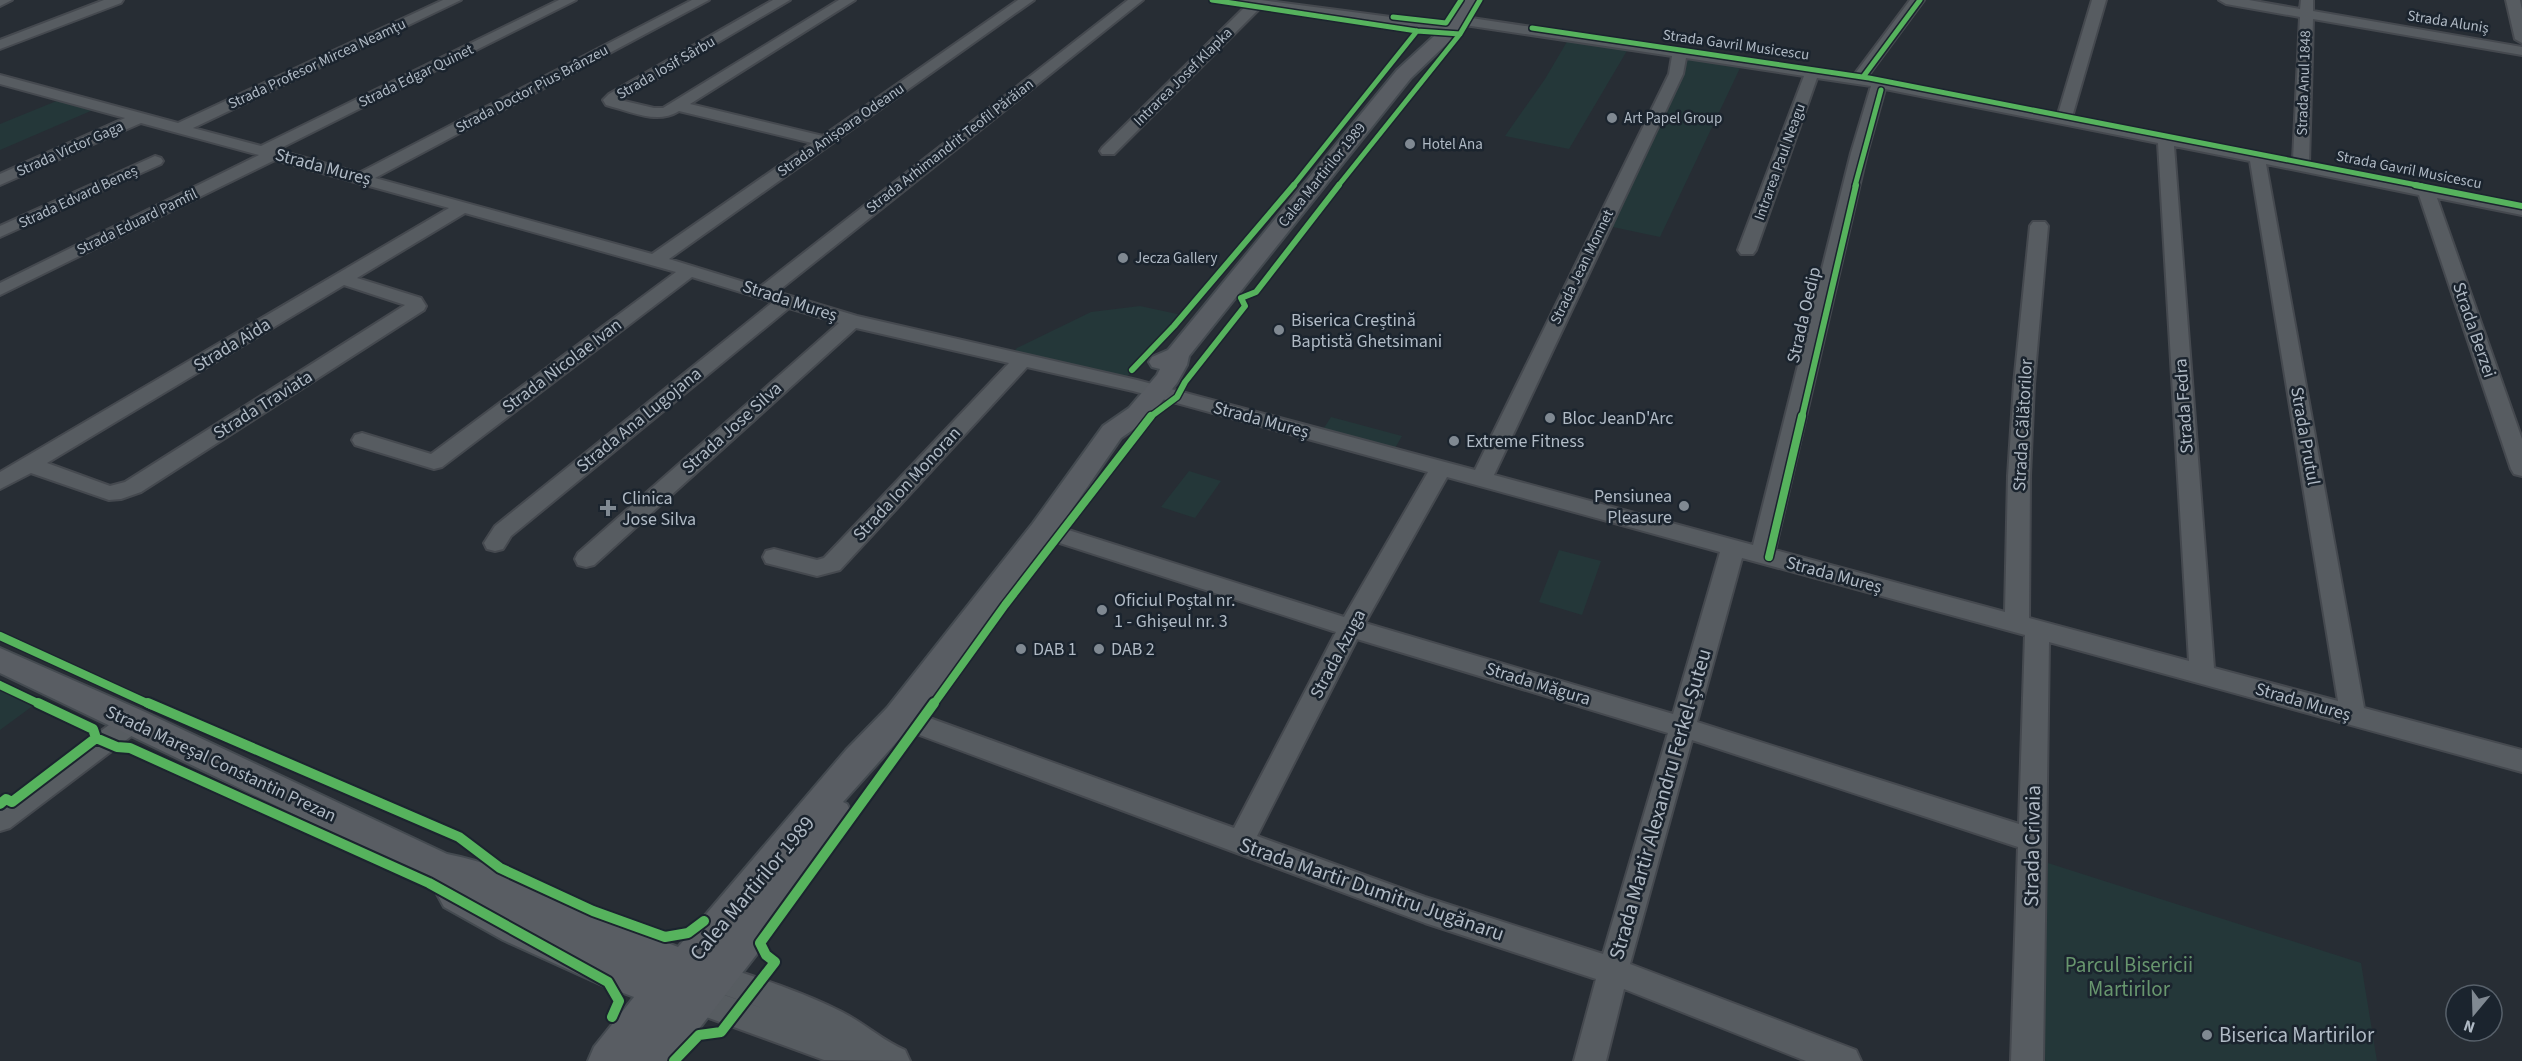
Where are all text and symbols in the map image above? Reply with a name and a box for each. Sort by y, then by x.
street label: Strada Aluniș [2406,5,2490,39]
street label: Strada Profesor Mircea Neamțu [225,13,409,115]
street label: Intrarea Josef Klapka [1129,23,1237,131]
street label: Strada Gavril Musicescu [1661,24,1811,66]
street label: Strada Anul 1848 [2292,30,2316,136]
street label: Strada Iosif Sârbu [613,31,719,105]
street label: Strada Edgar Quinet [355,39,477,113]
street label: Strada Doctor Pius Brânzeu [452,40,612,138]
street label: Strada Arhimandrit Teofil Părăian [862,74,1038,218]
street label: Strada Anișoara Odeanu [773,78,909,182]
street label: Intrarea Paul Neagu [1749,101,1811,223]
place label: Art Papel Group [1624,108,1722,129]
marker: Art Papel Group [1605,111,1619,125]
street label: Strada Victor Gaga [13,116,127,182]
street label: Calea Martirilor 1989 [1273,118,1371,232]
place label: Hotel Ana [1422,134,1483,155]
marker: Hotel Ana [1403,137,1417,151]
street label: Strada Mureș [272,142,374,192]
street label: Strada Gavril Musicescu [2334,146,2484,194]
street label: Strada Edvard Beneș [15,160,141,234]
street label: Strada Eduard Pamfil [73,184,201,260]
street label: Strada Jean Monnet [1545,206,1619,328]
place label: Jecza Gallery [1135,248,1218,269]
marker: Jecza Gallery [1116,251,1130,265]
street label: Strada Oedip [1781,264,1827,366]
street label: Strada Mureș [739,274,841,328]
street label: Strada Berzei [2446,279,2502,381]
place label: Biserica Creștină Baptistă Ghetsimani [1291,308,1442,354]
street label: Strada Aida [189,312,275,378]
street label: Strada Nicolae Ivan [497,313,627,419]
marker: Biserica Creștină Baptistă Ghetsimani [1272,323,1286,337]
street label: Strada Călătorilor [2007,357,2039,492]
street label: Strada Fedra [2168,358,2200,454]
street label: Strada Ana Lugojana [571,362,707,478]
street label: Strada Traviata [208,364,318,446]
street label: Strada Jose Silva [676,376,788,480]
street label: Strada Prutul [2284,385,2326,487]
street label: Strada Mureș [1210,395,1312,445]
place label: Bloc JeanD'Arc [1562,406,1674,431]
marker: Bloc JeanD'Arc [1543,411,1557,425]
street label: Strada Ion Monoran [847,421,967,547]
place label: Extreme Fitness [1466,429,1584,454]
marker: Extreme Fitness [1447,434,1461,448]
place label: Pensiunea Pleasure [1594,484,1672,530]
place label: Clinica Jose Silva [622,486,696,532]
marker: Clinica Jose Silva [599,499,617,517]
marker: Pensiunea Pleasure [1677,499,1691,513]
street label: Strada Mureș [1783,550,1885,600]
place label: Oficiul Poștal nr. 1 - Ghișeul nr. 3 [1114,588,1235,634]
marker: Oficiul Poștal nr. 1 - Ghișeul nr. 3 [1095,603,1109,617]
street label: Strada Azuga [1304,605,1372,703]
place label: DAB 1 [1033,637,1077,662]
place label: DAB 2 [1111,637,1155,662]
marker: DAB 1 [1014,642,1028,656]
marker: DAB 2 [1092,642,1106,656]
street label: Strada Martir Alexandru Ferkel-Șuteu [1601,645,1719,963]
street label: Strada Măgura [1482,656,1594,712]
street label: Strada Mureș [2252,676,2354,728]
street label: Strada Mareșal Constantin Prezan [102,699,340,829]
street label: Strada Crivaia [2016,785,2048,907]
street label: Calea Martirilor 1989 [682,809,822,967]
street label: Strada Martir Dumitru Jugănaru [1235,829,1509,949]
park label: Parcul Bisericii Martirilor [2065,950,2193,1004]
north arrow [2444,983,2504,1043]
text: N [2461,1014,2478,1038]
place label: Biserica Martirilor [2219,1020,2375,1050]
marker: Biserica Martirilor [2200,1028,2214,1042]

